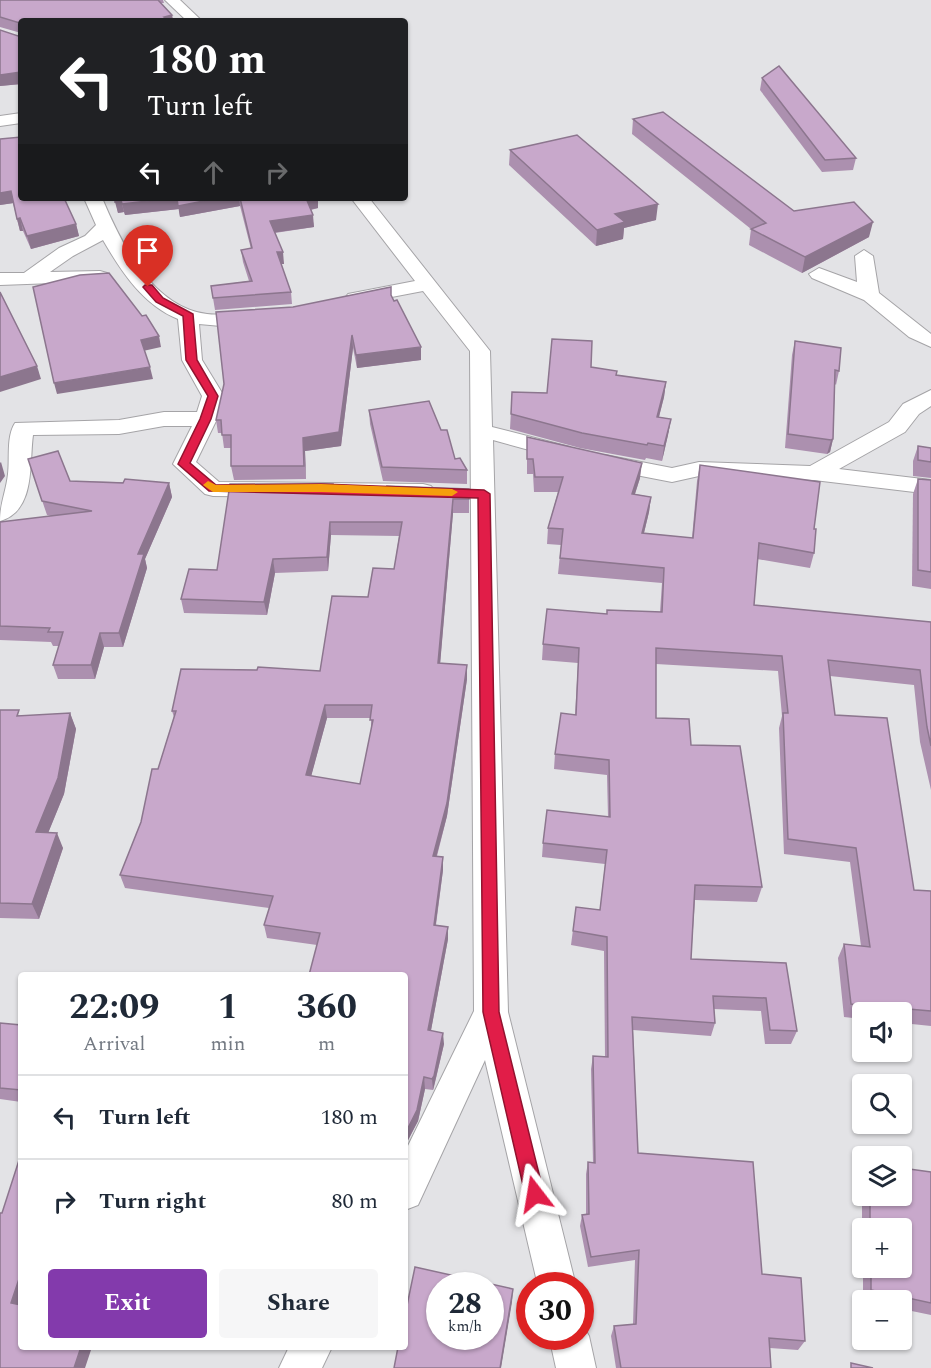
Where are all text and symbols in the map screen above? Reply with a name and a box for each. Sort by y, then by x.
text: 180 m [147,29,266,92]
icon: left [48,42,126,120]
text: Turn left [147,86,253,128]
icon: left [134,156,167,189]
icon: ahead [197,156,230,189]
icon: right [260,156,293,189]
pin [122,225,173,287]
icon: arrive [131,234,164,267]
text: 22:09 [69,980,159,1035]
text: 1 [218,980,238,1035]
text: 360 [296,980,357,1035]
map controls [852,1002,912,1350]
button: sound [852,1002,912,1062]
text: Arrival [83,1029,145,1059]
text: min [210,1029,245,1059]
text: m [318,1029,335,1059]
button: search [852,1074,912,1134]
icon: left [48,1101,81,1134]
text: Turn left [99,1101,191,1134]
text: 180 m [321,1101,378,1134]
button: layers [852,1146,912,1206]
position arrow [503,1162,567,1226]
icon: right [48,1185,81,1218]
text: Turn right [99,1185,206,1218]
text: 80 m [332,1185,378,1218]
button: + [852,1218,912,1278]
button: Exit [48,1269,207,1338]
button: Share [219,1269,378,1338]
speed limit sign: 30 [516,1272,594,1350]
text: 28 [448,1281,482,1327]
button: − [852,1290,912,1350]
text: km/h [448,1315,482,1338]

